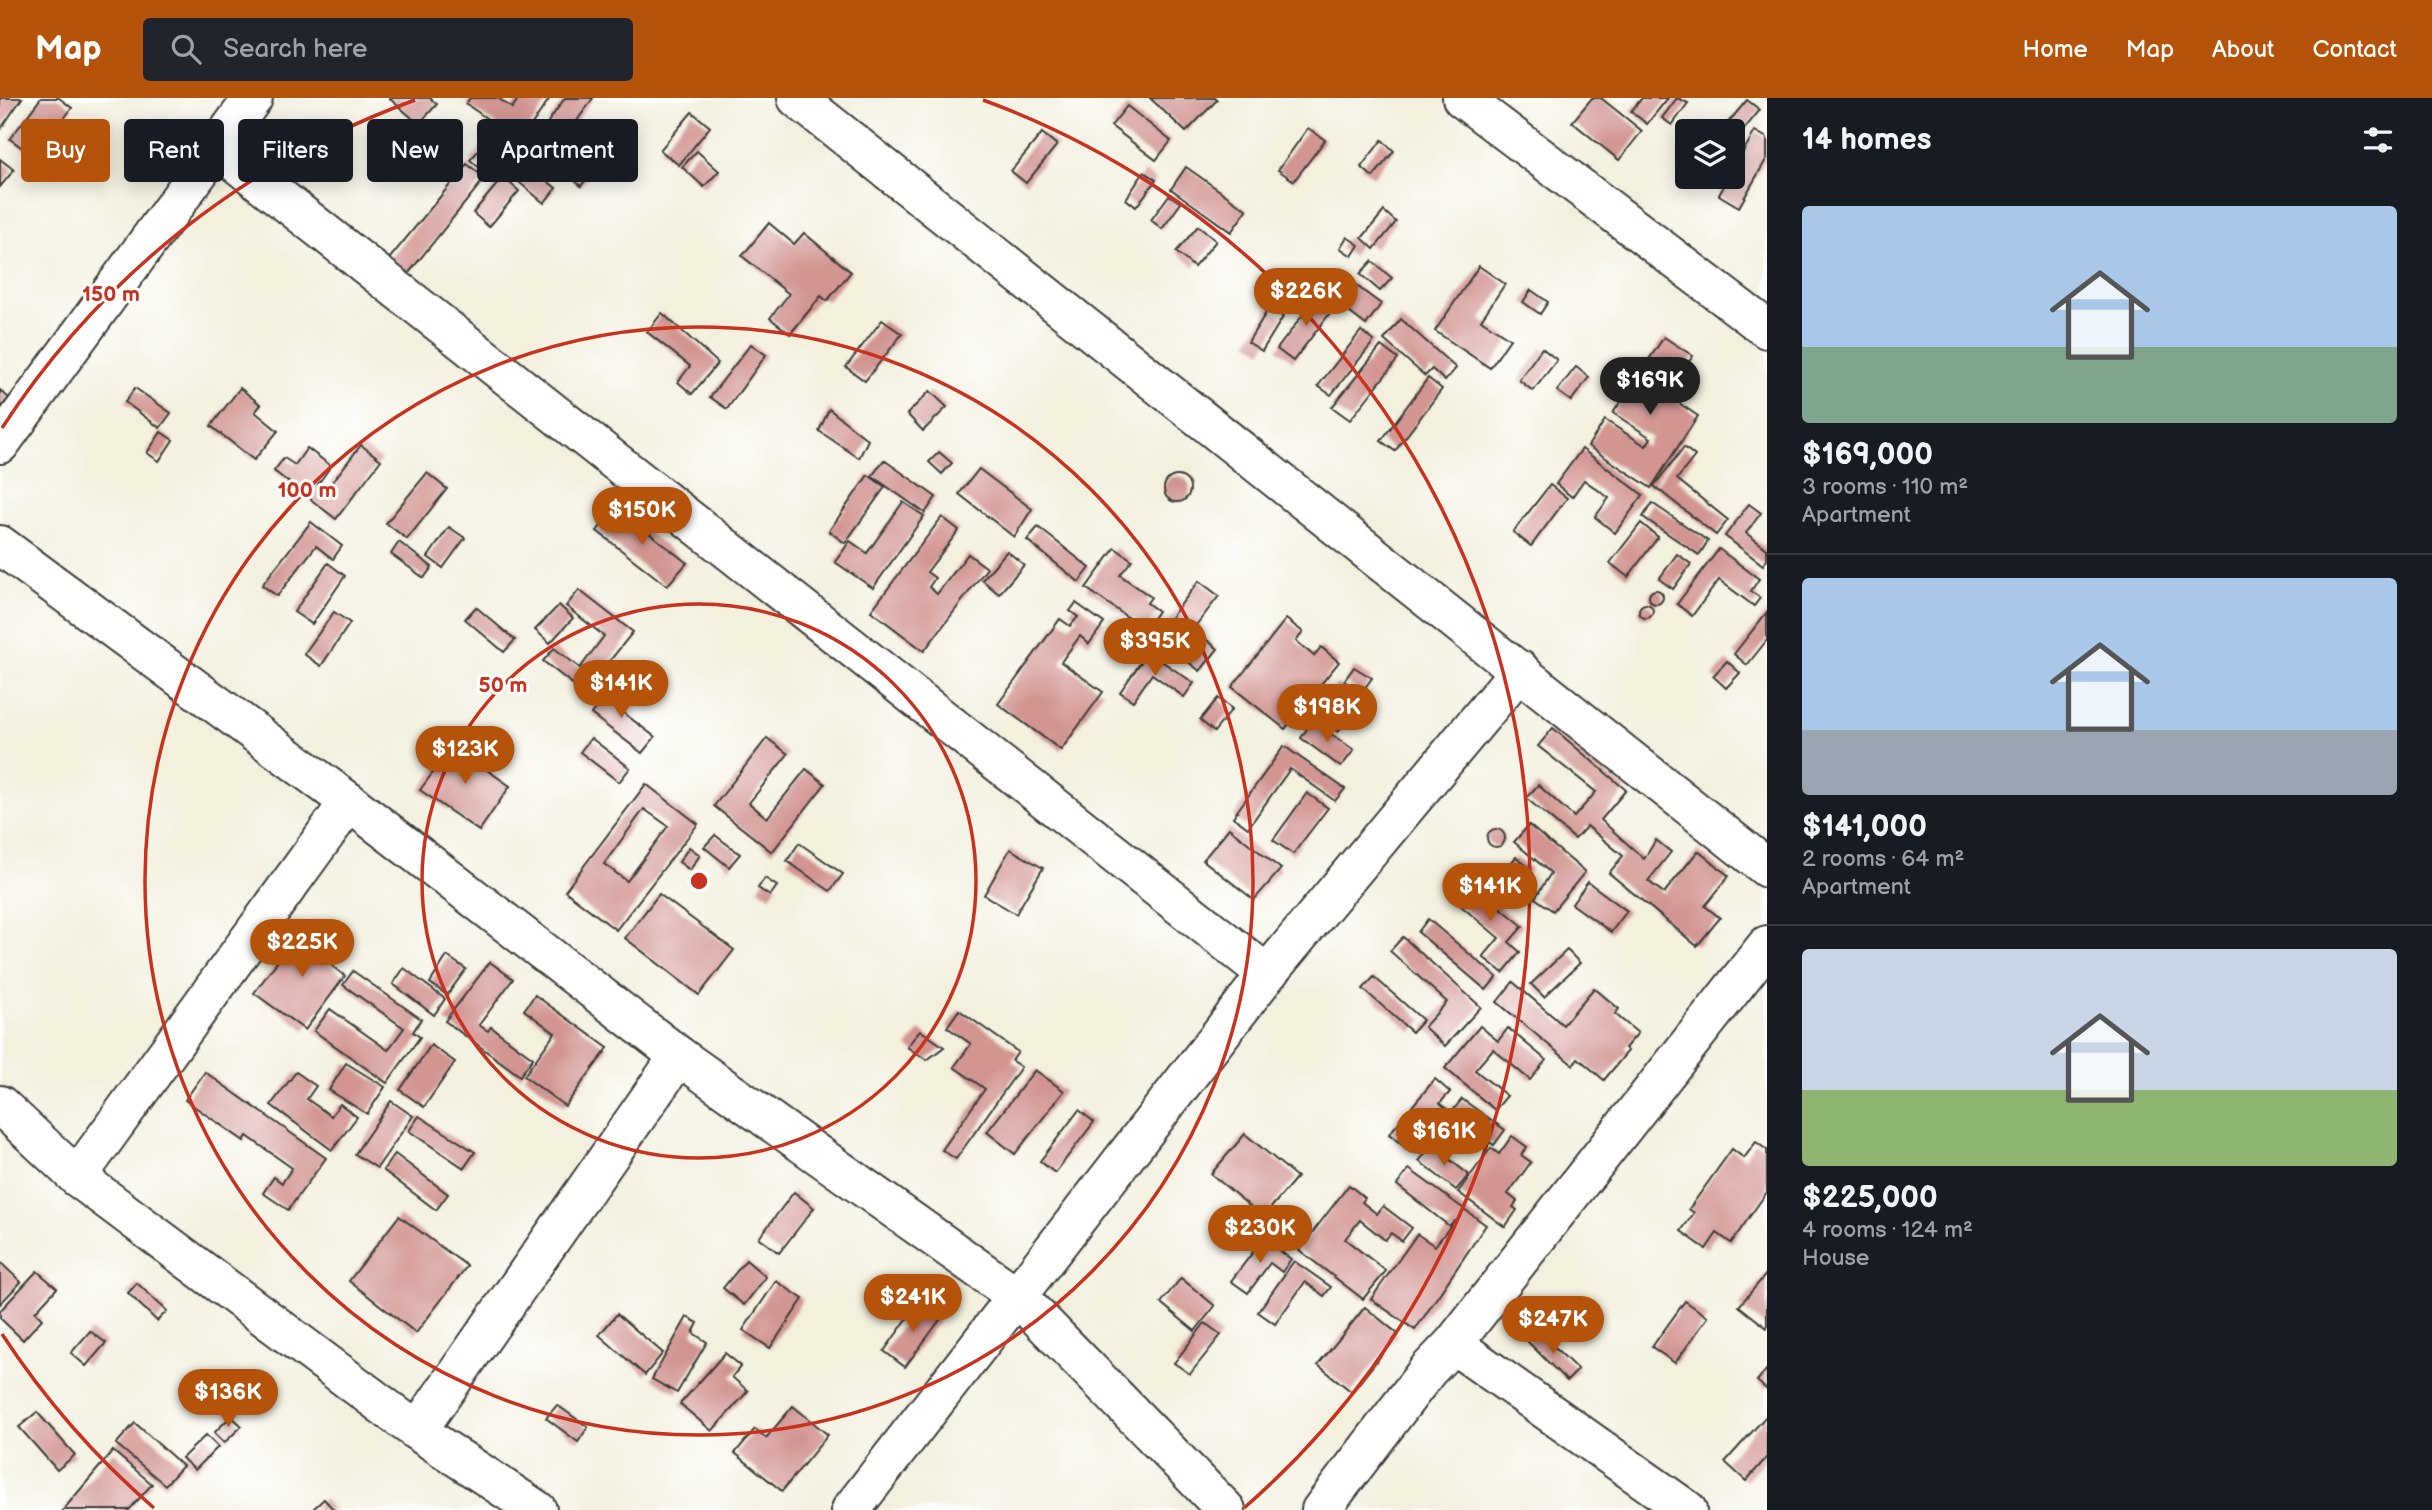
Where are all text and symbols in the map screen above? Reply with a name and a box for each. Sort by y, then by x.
search box [143,18,633,81]
text: Map [35,29,101,69]
icon: search [167,30,205,68]
text: Search here [223,34,367,65]
text: Home [2023,35,2088,64]
text: Map [2126,35,2174,64]
text: About [2212,35,2274,64]
text: Contact [2312,35,2397,64]
chip: Buy [21,119,110,182]
chip: Rent [124,119,224,182]
chip: Filters [238,119,353,182]
chip: New [367,119,463,182]
chip: Apartment [477,119,638,182]
map controls [1675,119,1745,189]
button: layers [1675,119,1745,189]
icon: filters [2359,121,2397,159]
text: 14 homes [1802,122,1931,158]
icon: home [2037,252,2163,378]
pin: $226K [1257,268,1355,328]
text: $226K [1270,277,1342,305]
text: 150 m [82,282,140,307]
pin: $169K [1601,358,1699,417]
text: $169K [1616,366,1684,394]
text: $169,000 [1802,437,1933,473]
text: 3 rooms · 110 m² [1802,473,1968,501]
text: 100 m [278,478,336,503]
pin: $150K [593,488,691,547]
text: $150K [608,496,676,524]
text: Apartment [1802,501,1911,529]
pin: $395K [1106,618,1204,678]
icon: home [2037,624,2163,750]
text: $395K [1120,627,1190,655]
pin: $141K [572,660,670,720]
text: $141K [589,669,653,697]
text: 50 m [479,673,527,698]
pin: $198K [1278,684,1376,744]
text: $198K [1293,693,1361,721]
pin: $123K [416,726,514,786]
text: $123K [431,735,499,763]
text: $141,000 [1802,809,1927,845]
text: 2 rooms · 64 m² [1802,845,1964,873]
pin: $141K [1441,864,1539,923]
centre of rings [687,869,711,893]
text: $141K [1458,872,1522,900]
text: Apartment [1802,873,1911,901]
pin: $225K [253,920,351,979]
text: $225K [266,928,338,956]
icon: home [2037,995,2163,1121]
pin: $161K [1395,1108,1493,1168]
text: $161K [1412,1117,1476,1145]
text: $225,000 [1802,1180,1938,1216]
pin: $230K [1211,1206,1309,1265]
text: $230K [1224,1214,1296,1242]
text: 4 rooms · 124 m² [1802,1216,1973,1244]
text: House [1802,1244,1869,1272]
pin: $241K [864,1274,962,1334]
text: $241K [880,1283,946,1311]
pin: $247K [1504,1296,1602,1356]
text: $247K [1518,1305,1588,1333]
pin: $136K [179,1370,277,1429]
text: $136K [194,1378,262,1406]

